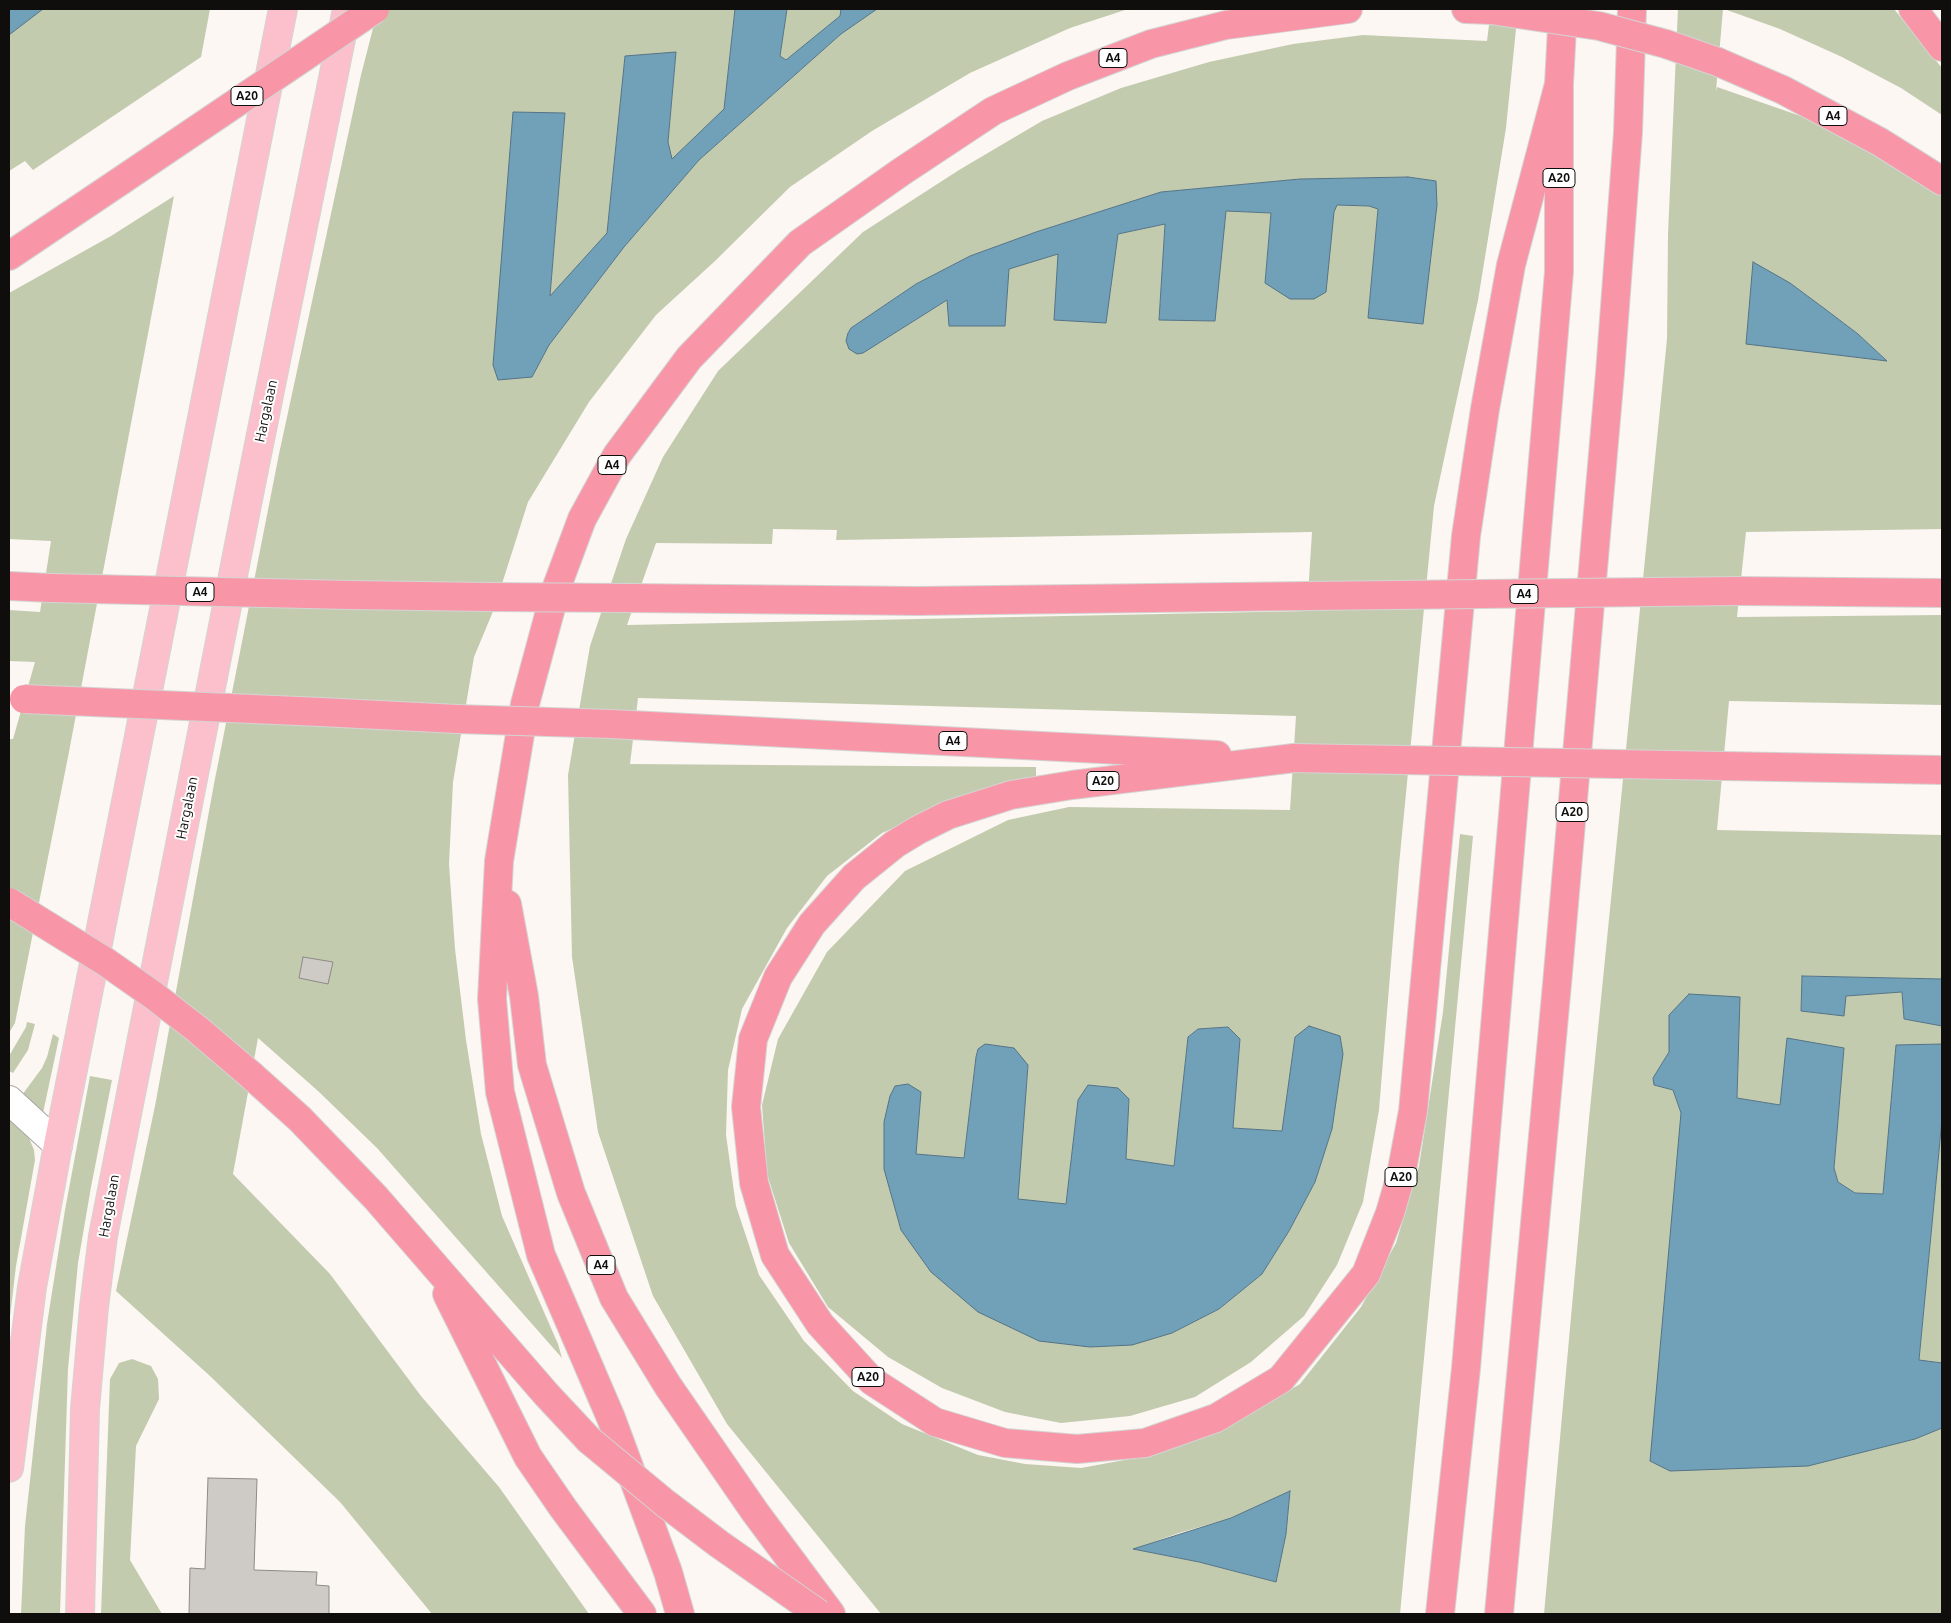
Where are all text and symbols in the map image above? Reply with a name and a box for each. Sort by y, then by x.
road number: A4 [1099,48,1127,68]
road number: A20 [231,86,263,105]
road number: A4 [1819,106,1847,125]
road number: A20 [1543,168,1575,188]
street label: Hargalaan [251,378,281,444]
road number: A4 [598,456,626,474]
road number: A4 [186,582,214,602]
road number: A4 [1510,584,1538,604]
road number: A4 [939,731,967,750]
road number: A20 [1087,771,1119,790]
street label: Hargalaan [173,775,201,841]
road number: A20 [1556,802,1588,822]
road number: A20 [1385,1168,1417,1186]
street label: Hargalaan [95,1173,123,1239]
road number: A4 [587,1256,615,1274]
road number: A20 [852,1368,884,1386]

